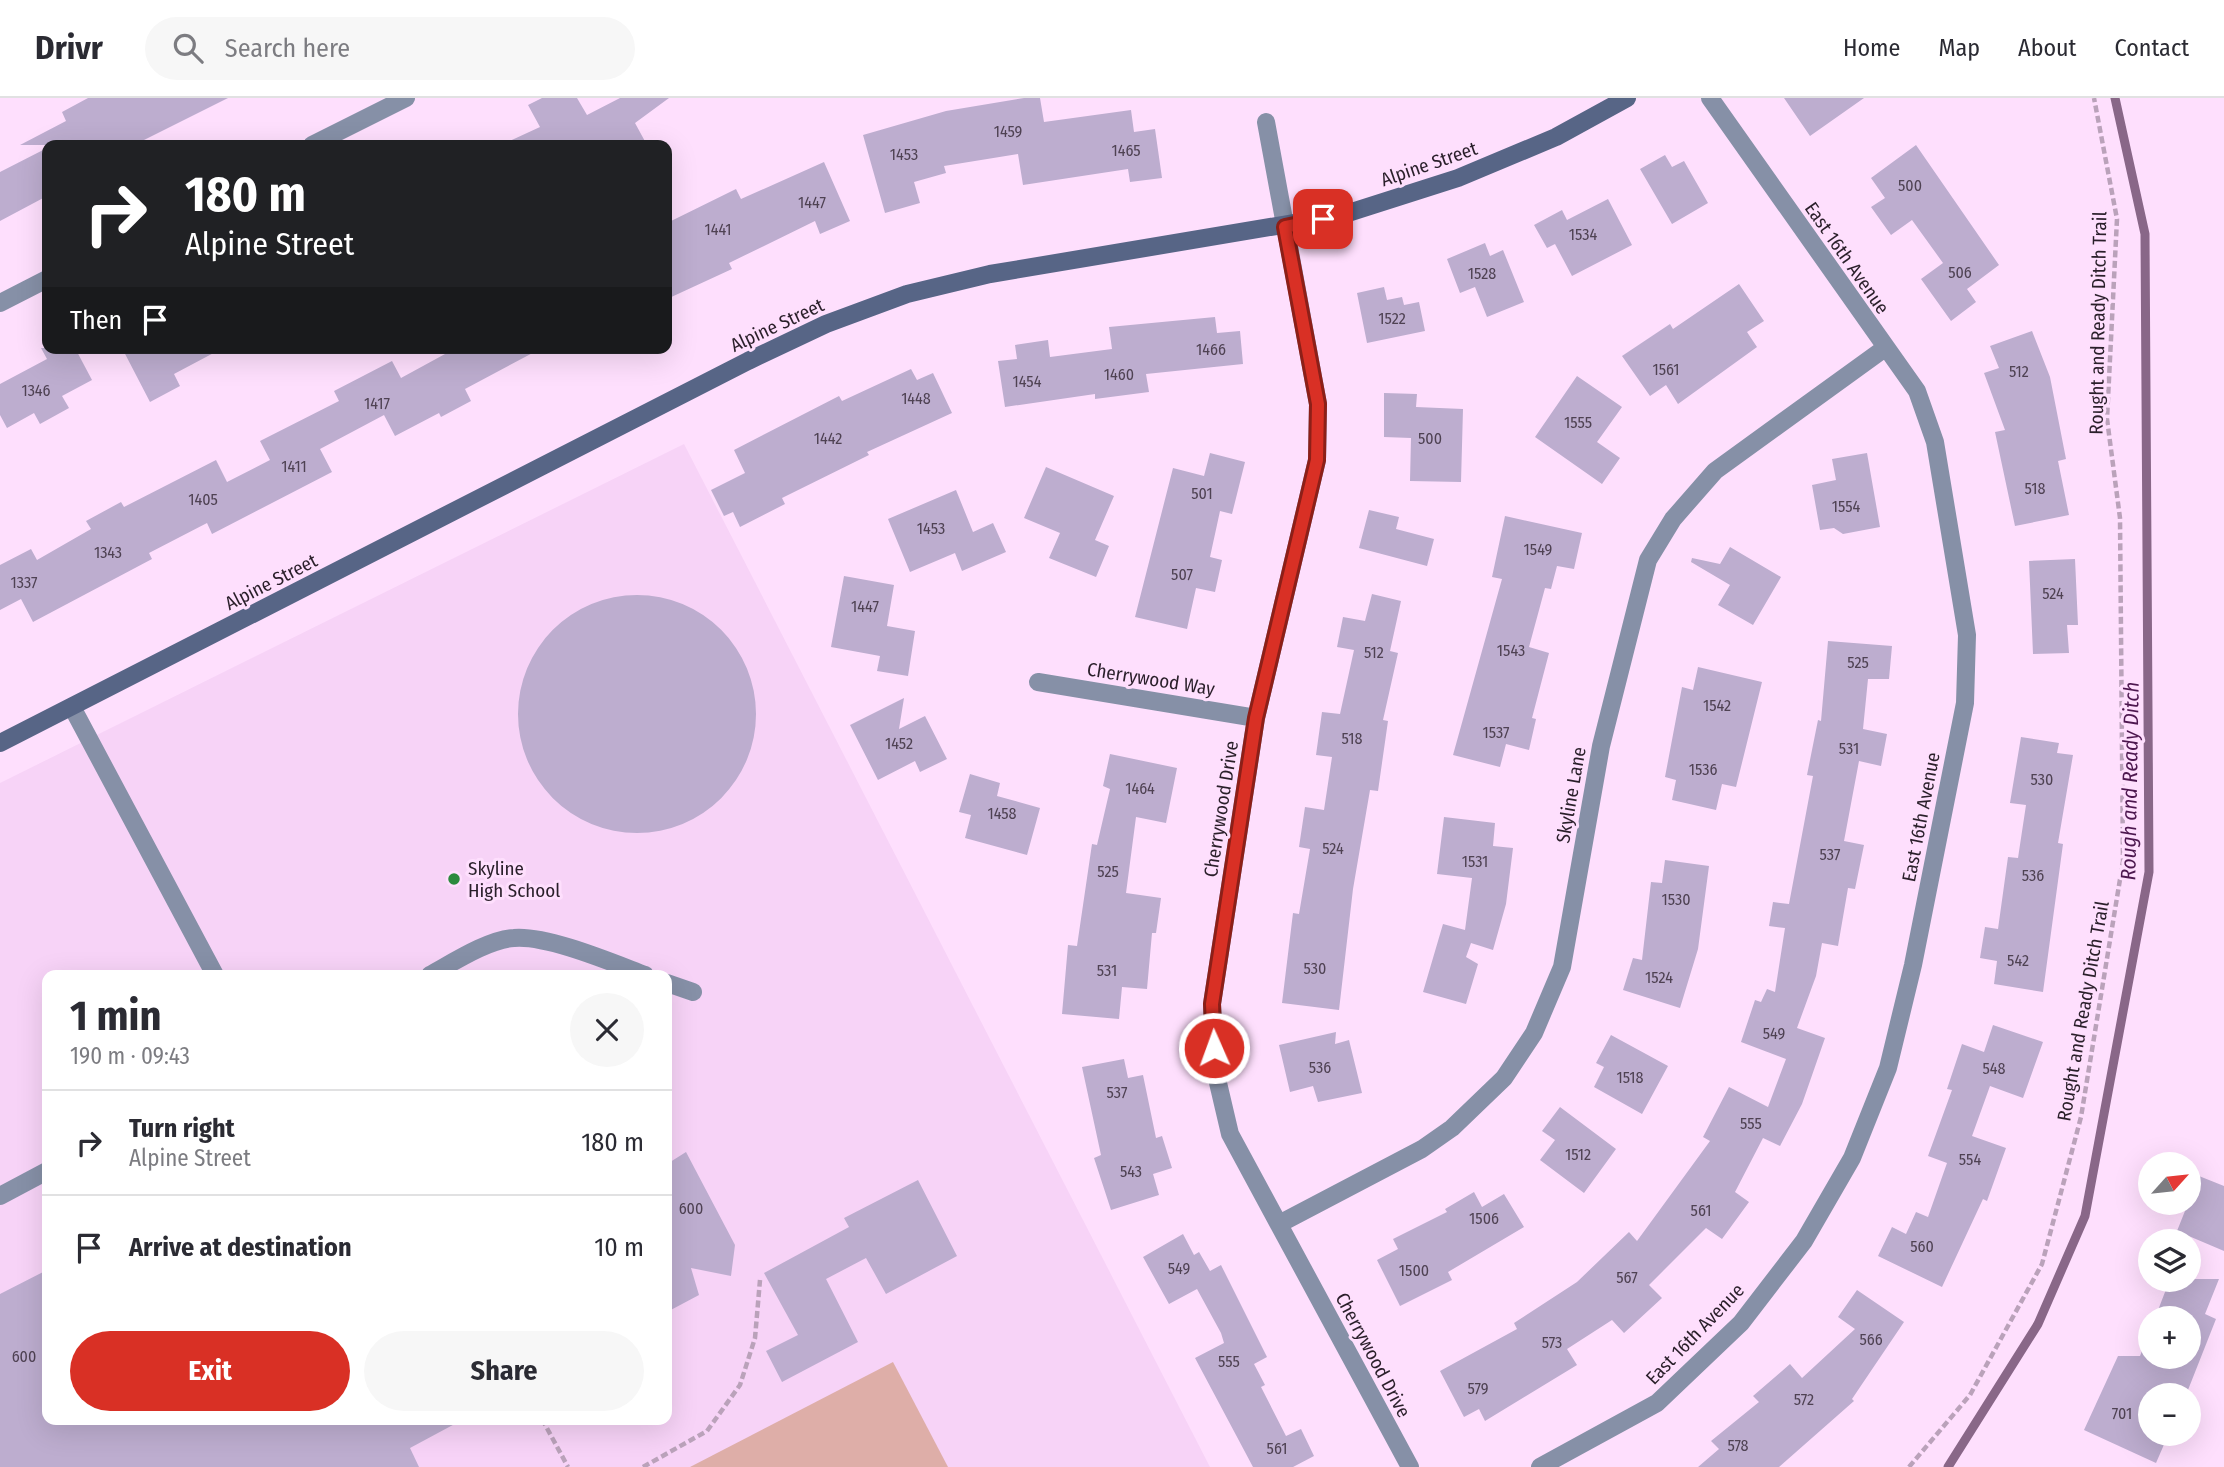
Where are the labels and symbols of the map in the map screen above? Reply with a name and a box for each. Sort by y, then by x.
house number: 1459 [994,122,1023,141]
street label: Alpine Street [1378,137,1481,191]
house number: 1465 [1111,141,1141,160]
house number: 1453 [890,145,918,164]
house number: 500 [1898,176,1922,195]
pin [1293,189,1353,249]
house number: 1447 [798,193,826,212]
street label: East 16th Avenue [1800,198,1894,318]
street label: Rought and Ready Ditch Trail [2085,211,2111,435]
house number: 1441 [704,220,732,239]
house number: 1534 [1569,225,1597,244]
house number: 506 [1948,263,1972,282]
house number: 1528 [1468,264,1496,283]
street label: Alpine Street [727,293,828,357]
house number: 1522 [1378,309,1406,328]
house number: 1466 [1196,340,1226,359]
house number: 1561 [1652,360,1680,379]
house number: 512 [2009,362,2029,381]
house number: 1460 [1104,365,1134,384]
house number: 1454 [1013,372,1042,391]
house number: 1346 [21,381,51,400]
house number: 1448 [901,389,931,408]
house number: 1417 [364,394,390,413]
house number: 1555 [1564,413,1592,432]
house number: 1442 [814,429,842,448]
house number: 500 [1418,429,1442,448]
house number: 1411 [281,457,307,476]
house number: 518 [2025,479,2045,498]
house number: 501 [1191,484,1213,503]
house number: 1405 [188,490,218,509]
house number: 1554 [1832,497,1861,516]
house number: 1453 [917,519,945,538]
house number: 1549 [1524,540,1553,559]
house number: 1343 [94,543,122,562]
street label: Alpine Street [221,549,322,615]
house number: 507 [1171,565,1193,584]
house number: 1337 [10,573,38,592]
house number: 524 [2042,584,2064,603]
house number: 1447 [851,597,879,616]
house number: 1543 [1497,641,1525,660]
house number: 512 [1364,643,1384,662]
house number: 525 [1847,653,1869,672]
street label: Cherrywood Way [1086,658,1217,701]
water label: Rough and Ready Ditch [2115,681,2145,881]
house number: 1542 [1703,696,1731,715]
house number: 1537 [1482,723,1510,742]
house number: 518 [1342,729,1362,748]
house number: 1452 [885,734,913,753]
street label: Cherrywood Drive [1199,739,1243,879]
house number: 531 [1839,739,1859,758]
street label: Skyline Lane [1551,745,1591,845]
street label: East 16th Avenue [1897,750,1945,884]
house number: 1536 [1689,760,1717,779]
house number: 530 [2031,770,2053,789]
house number: 1464 [1125,779,1155,798]
house number: 1458 [987,804,1017,823]
house number: 524 [1322,839,1344,858]
house number: 537 [1820,845,1841,864]
house number: 1531 [1462,852,1488,871]
place label: Skyline High School [468,857,560,902]
house number: 525 [1097,862,1119,881]
house number: 536 [2022,866,2044,885]
marker: Skyline High School [446,871,462,887]
house number: 1530 [1661,890,1691,909]
street label: Rought and Ready Ditch Trail [2052,899,2114,1123]
house number: 542 [2007,951,2029,970]
house number: 530 [1304,959,1326,978]
house number: 531 [1097,961,1117,980]
house number: 1524 [1645,968,1673,987]
position arrow [1177,1011,1251,1085]
house number: 549 [1763,1024,1786,1043]
house number: 536 [1309,1058,1331,1077]
house number: 548 [1982,1059,2006,1078]
house number: 1518 [1616,1068,1644,1087]
house number: 537 [1107,1083,1128,1102]
house number: 555 [1740,1114,1762,1133]
house number: 1512 [1565,1145,1591,1164]
house number: 554 [1959,1150,1981,1169]
north arrow [2138,1152,2202,1214]
house number: 543 [1120,1162,1142,1181]
house number: 600 [679,1199,703,1218]
house number: 561 [1691,1201,1711,1220]
house number: 1506 [1469,1209,1499,1228]
house number: 560 [1910,1237,1934,1256]
house number: 549 [1168,1259,1191,1278]
house number: 1500 [1399,1261,1429,1280]
house number: 567 [1616,1268,1638,1287]
street label: East 16th Avenue [1641,1279,1749,1389]
street label: Cherrywood Drive [1330,1289,1416,1421]
house number: 566 [1859,1330,1883,1349]
house number: 573 [1542,1333,1562,1352]
house number: 600 [12,1347,36,1366]
house number: 555 [1218,1352,1240,1371]
house number: 579 [1467,1379,1489,1398]
house number: 572 [1794,1390,1814,1409]
house number: 701 [2112,1404,2132,1423]
house number: 578 [1727,1436,1749,1455]
house number: 561 [1267,1439,1287,1458]

